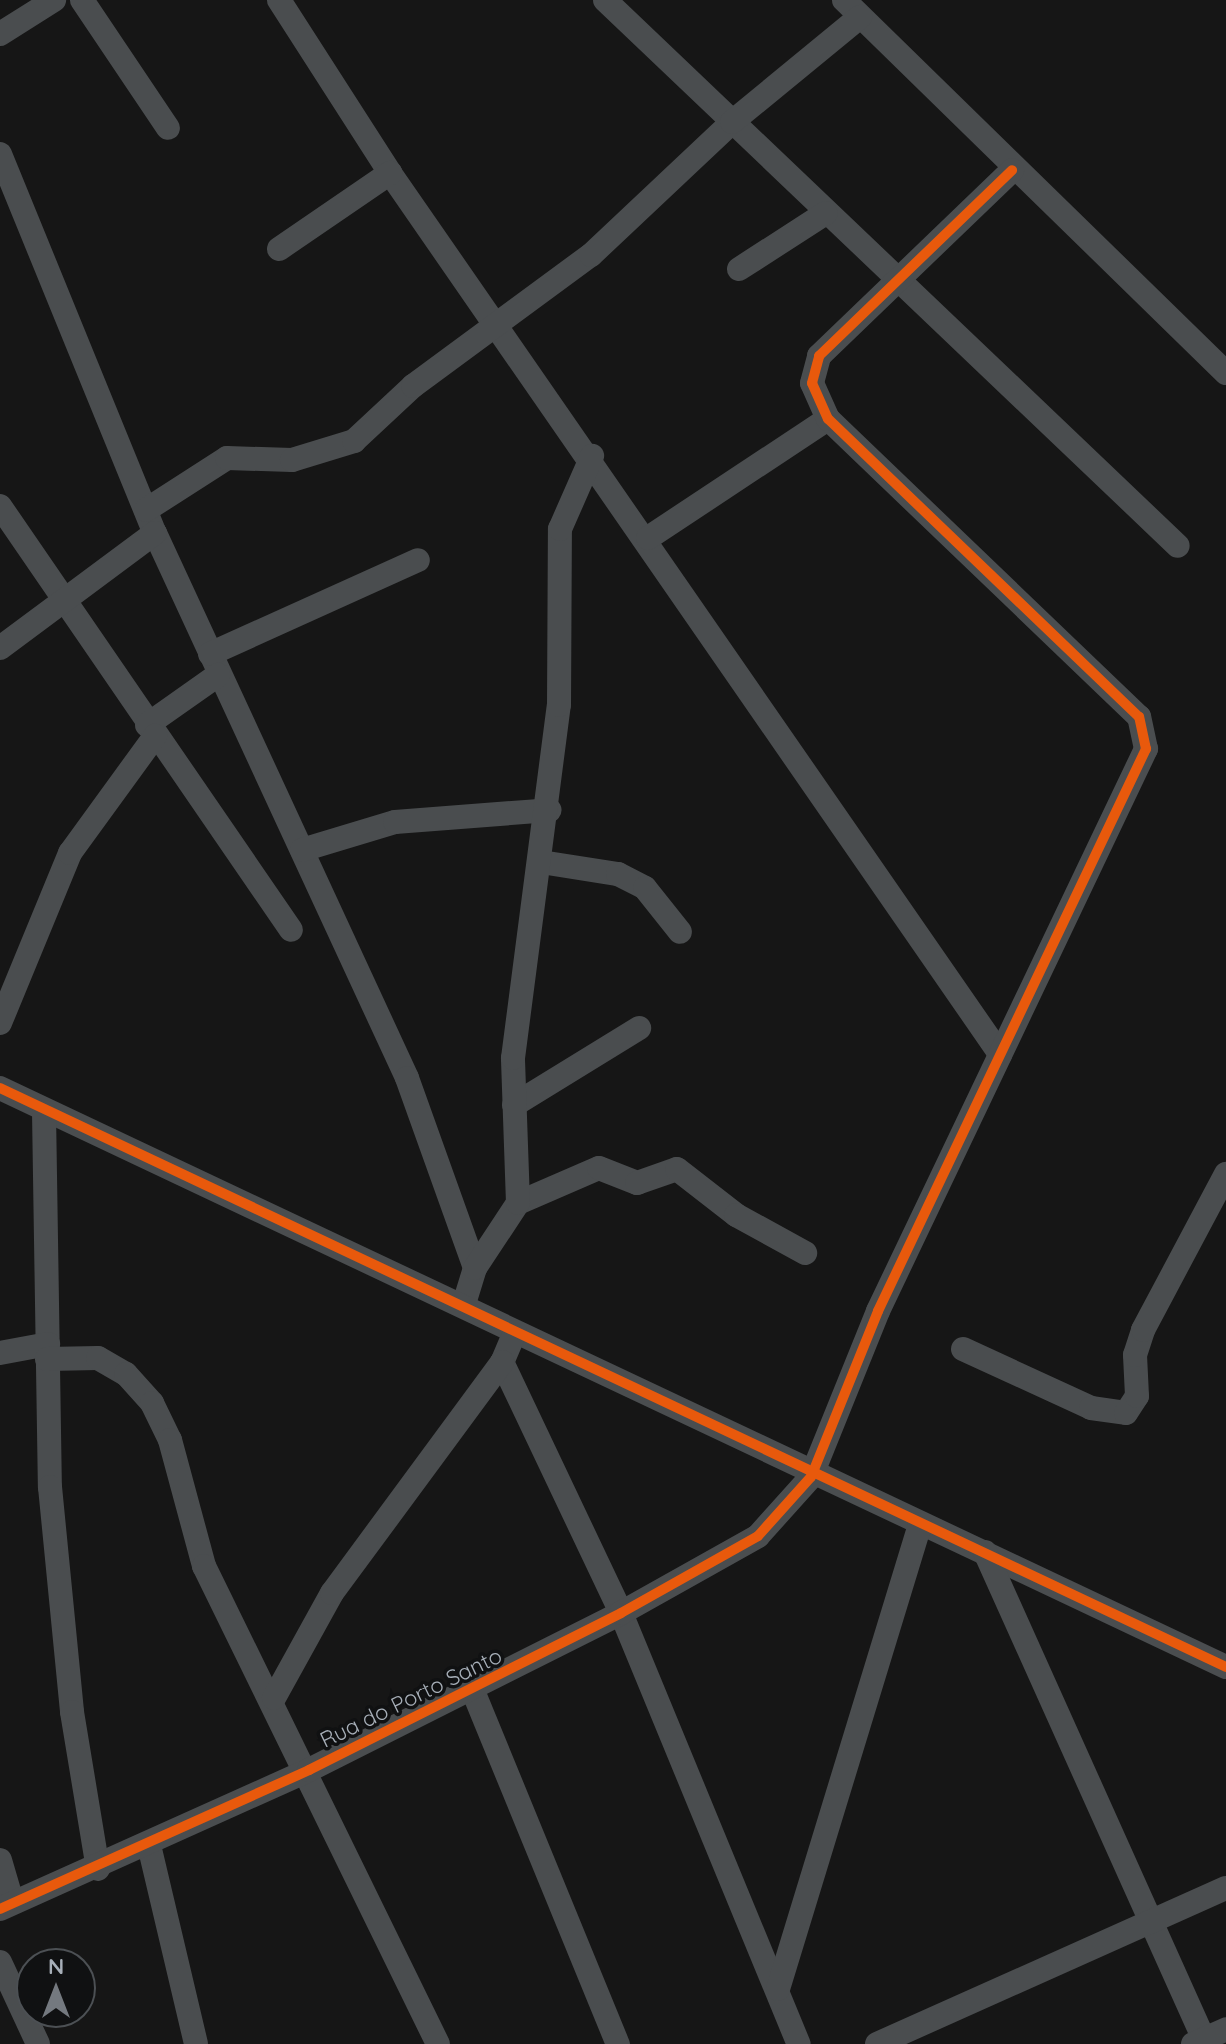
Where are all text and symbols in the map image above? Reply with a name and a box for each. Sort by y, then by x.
street label: Rua do Porto Santo [316,1642,506,1754]
north arrow [16,1948,96,2028]
text: N [48,1952,64,1980]

